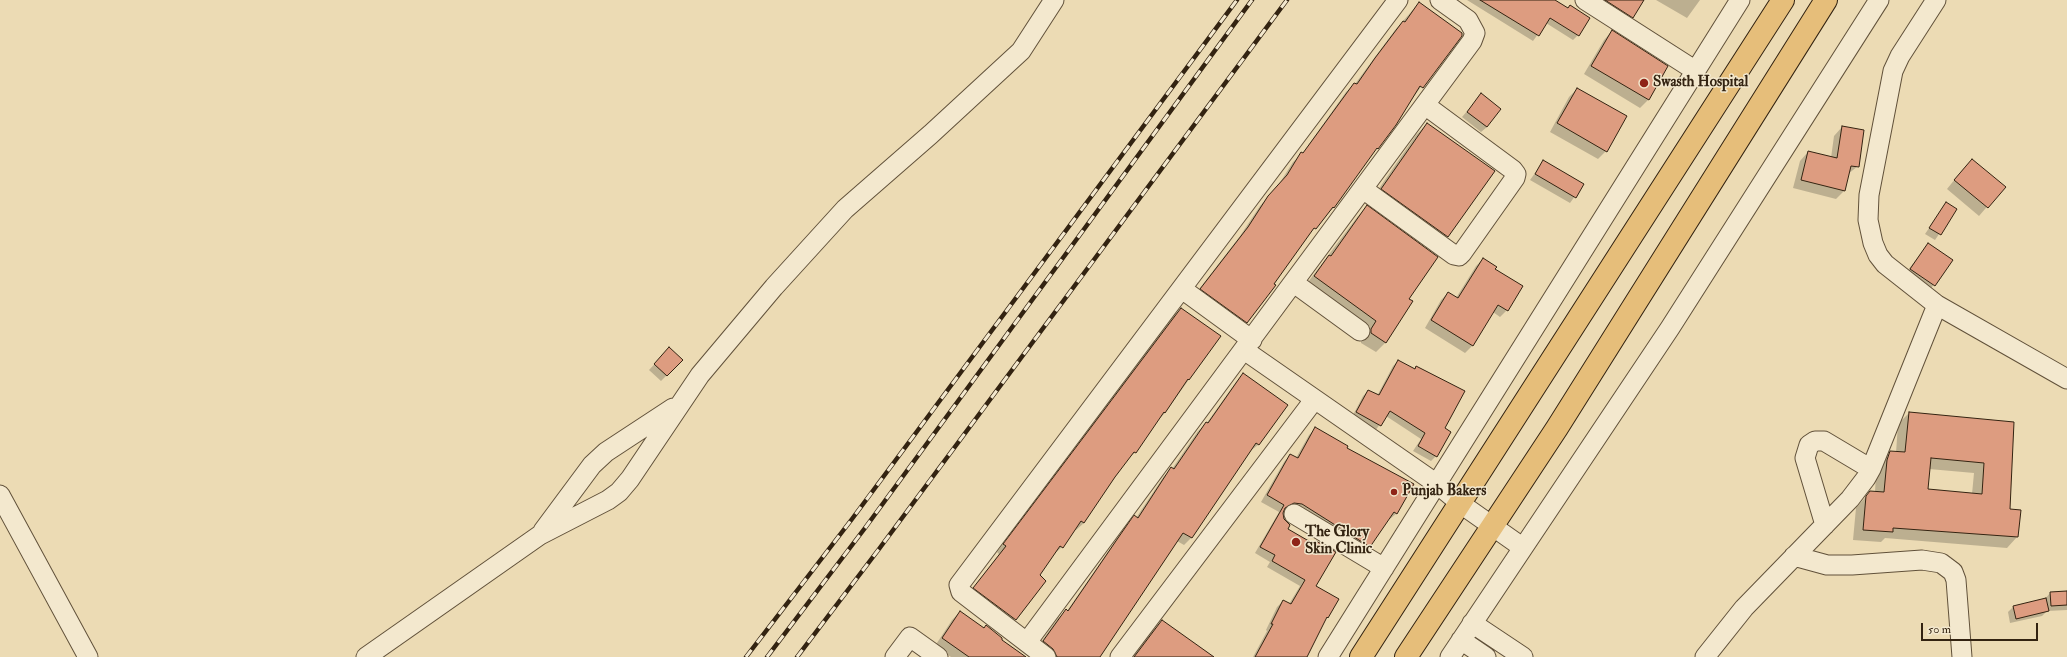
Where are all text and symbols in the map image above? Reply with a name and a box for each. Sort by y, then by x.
place label: Swasth Hospital [1653,74,1748,92]
marker: Swasth Hospital [1638,77,1650,89]
place label: Punjab Bakers [1402,483,1486,501]
marker: Punjab Bakers [1389,487,1399,497]
place label: The Glory Skin Clinic [1305,524,1372,559]
marker: The Glory Skin Clinic [1290,536,1302,548]
scale bar [1923,615,2040,641]
text: 50 m [1928,622,1951,637]

